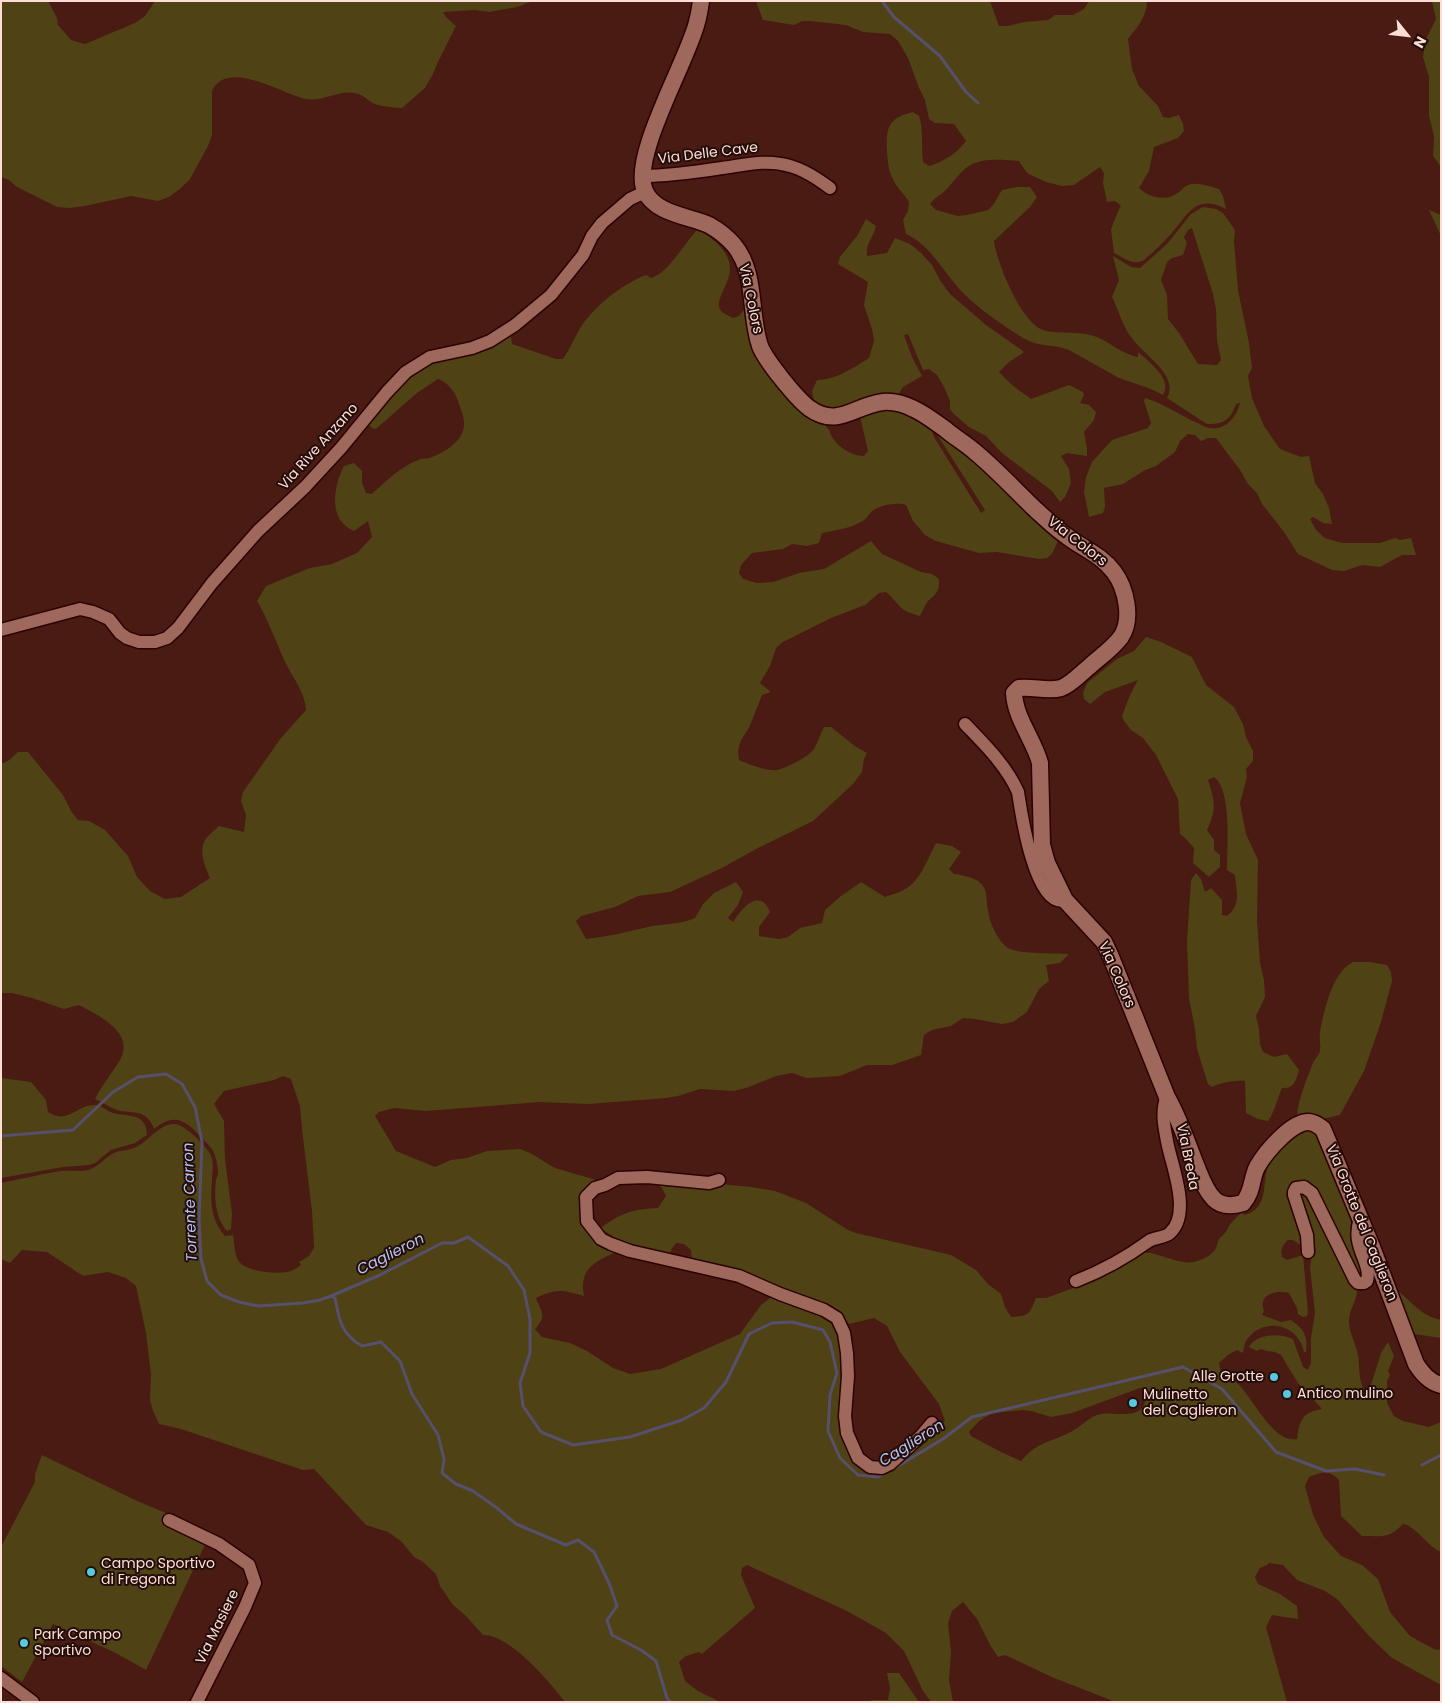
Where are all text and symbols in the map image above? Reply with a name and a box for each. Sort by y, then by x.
north arrow [1382,10,1432,60]
text: N [1409,33,1431,52]
street label: Via Delle Cave [657,140,759,168]
street label: Via Colors [734,263,766,335]
street label: Via Rive Anzano [276,400,362,494]
street label: Via Colors [1044,514,1110,570]
street label: Via Colors [1094,939,1138,1011]
street label: Via Breda [1172,1122,1202,1192]
water label: Torrente Carron [180,1142,202,1262]
street label: Via Grotte del Caglieron [1322,1142,1400,1304]
water label: Caglieron [354,1230,428,1280]
place label: Alle Grotte [1191,1369,1264,1385]
marker: Alle Grotte [1268,1371,1280,1383]
place label: Antico mulino [1297,1386,1393,1402]
place label: Mulinetto del Caglieron [1143,1387,1237,1420]
marker: Antico mulino [1281,1388,1293,1400]
marker: Mulinetto del Caglieron [1127,1397,1139,1409]
water label: Caglieron [876,1417,948,1471]
place label: Campo Sportivo di Fregona [101,1556,215,1588]
marker: Campo Sportivo di Fregona [85,1566,97,1578]
street label: Via Masiere [193,1587,243,1667]
place label: Park Campo Sportivo [34,1627,121,1660]
marker: Park Campo Sportivo [18,1637,30,1649]

